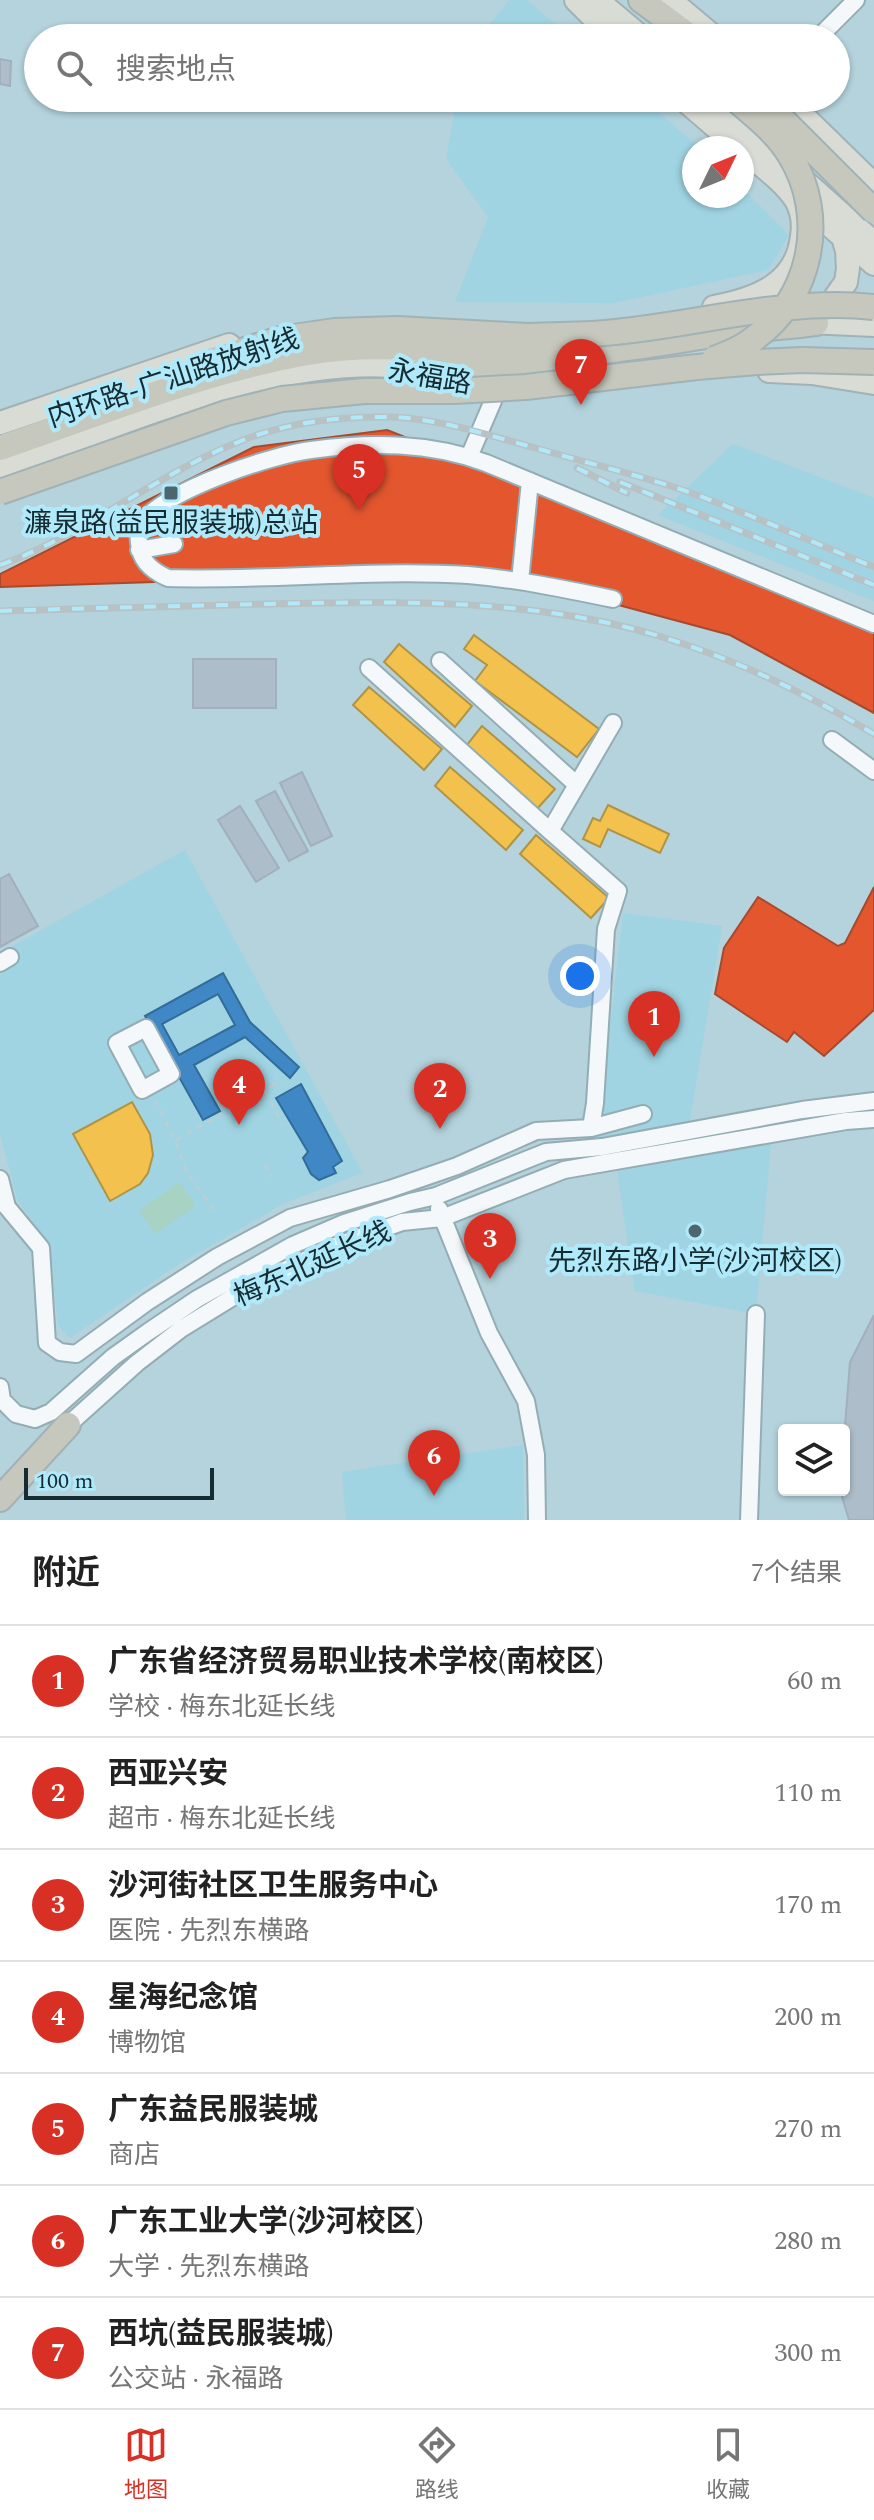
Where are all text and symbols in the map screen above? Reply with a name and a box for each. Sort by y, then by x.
search box [24,24,850,112]
icon: search [52,46,96,90]
text: 搜索地点 [116,47,236,93]
north arrow [682,136,754,208]
street label: 内环路-广汕路放射线 [42,317,305,439]
pin: 7 [555,339,607,405]
street label: 永福路 [385,349,475,406]
pin: 5 [333,444,385,510]
marker: 濂泉路(益民服装城)总站 [162,484,180,502]
place label: 濂泉路(益民服装城)总站 [24,502,318,545]
your location [560,956,600,996]
pin: 1 [628,991,680,1057]
pin: 4 [213,1059,265,1125]
pin: 2 [414,1063,466,1129]
street label: 梅东北延长线 [227,1211,398,1318]
pin: 3 [464,1213,516,1279]
marker: 先烈东路小学(沙河校区) [686,1222,704,1240]
place label: 先烈东路小学(沙河校区) [548,1240,842,1283]
map controls [778,1424,850,1496]
button: layers [778,1424,850,1496]
pin: 6 [408,1430,460,1496]
scale bar [24,1464,214,1500]
text: 100 m [36,1465,93,1498]
text: 附近 [32,1548,100,1600]
text: 7个结果 [751,1553,842,1593]
text: 广东省经济贸易职业技术学校(南校区) [108,1639,604,1685]
text: 1 [51,1661,65,1701]
text: 60 m [787,1661,842,1701]
text: 学校 · 梅东北延长线 [108,1687,336,1727]
text: 西亚兴安 [108,1751,228,1797]
text: 2 [51,1773,65,1813]
text: 110 m [774,1773,842,1813]
text: 超市 · 梅东北延长线 [108,1799,336,1839]
text: 沙河街社区卫生服务中心 [108,1863,438,1909]
text: 3 [51,1885,65,1925]
text: 170 m [774,1885,842,1925]
text: 医院 · 先烈东横路 [108,1911,310,1951]
text: 星海纪念馆 [108,1975,258,2021]
text: 4 [51,1997,65,2037]
text: 200 m [774,1997,842,2037]
text: 博物馆 [108,2023,186,2063]
text: 广东益民服装城 [108,2087,318,2133]
text: 5 [51,2109,65,2149]
text: 270 m [774,2109,842,2149]
text: 商店 [108,2135,160,2175]
text: 广东工业大学(沙河校区) [108,2199,424,2245]
text: 6 [51,2221,65,2261]
text: 280 m [774,2221,842,2261]
text: 大学 · 先烈东横路 [108,2247,310,2287]
text: 西坑(益民服装城) [108,2311,334,2357]
text: 7 [51,2333,65,2373]
text: 300 m [774,2333,842,2373]
text: 公交站 · 永福路 [108,2359,284,2399]
tab: 地图 [124,2423,168,2507]
tab: 路线 [415,2423,459,2507]
tab: 收藏 [706,2423,750,2507]

